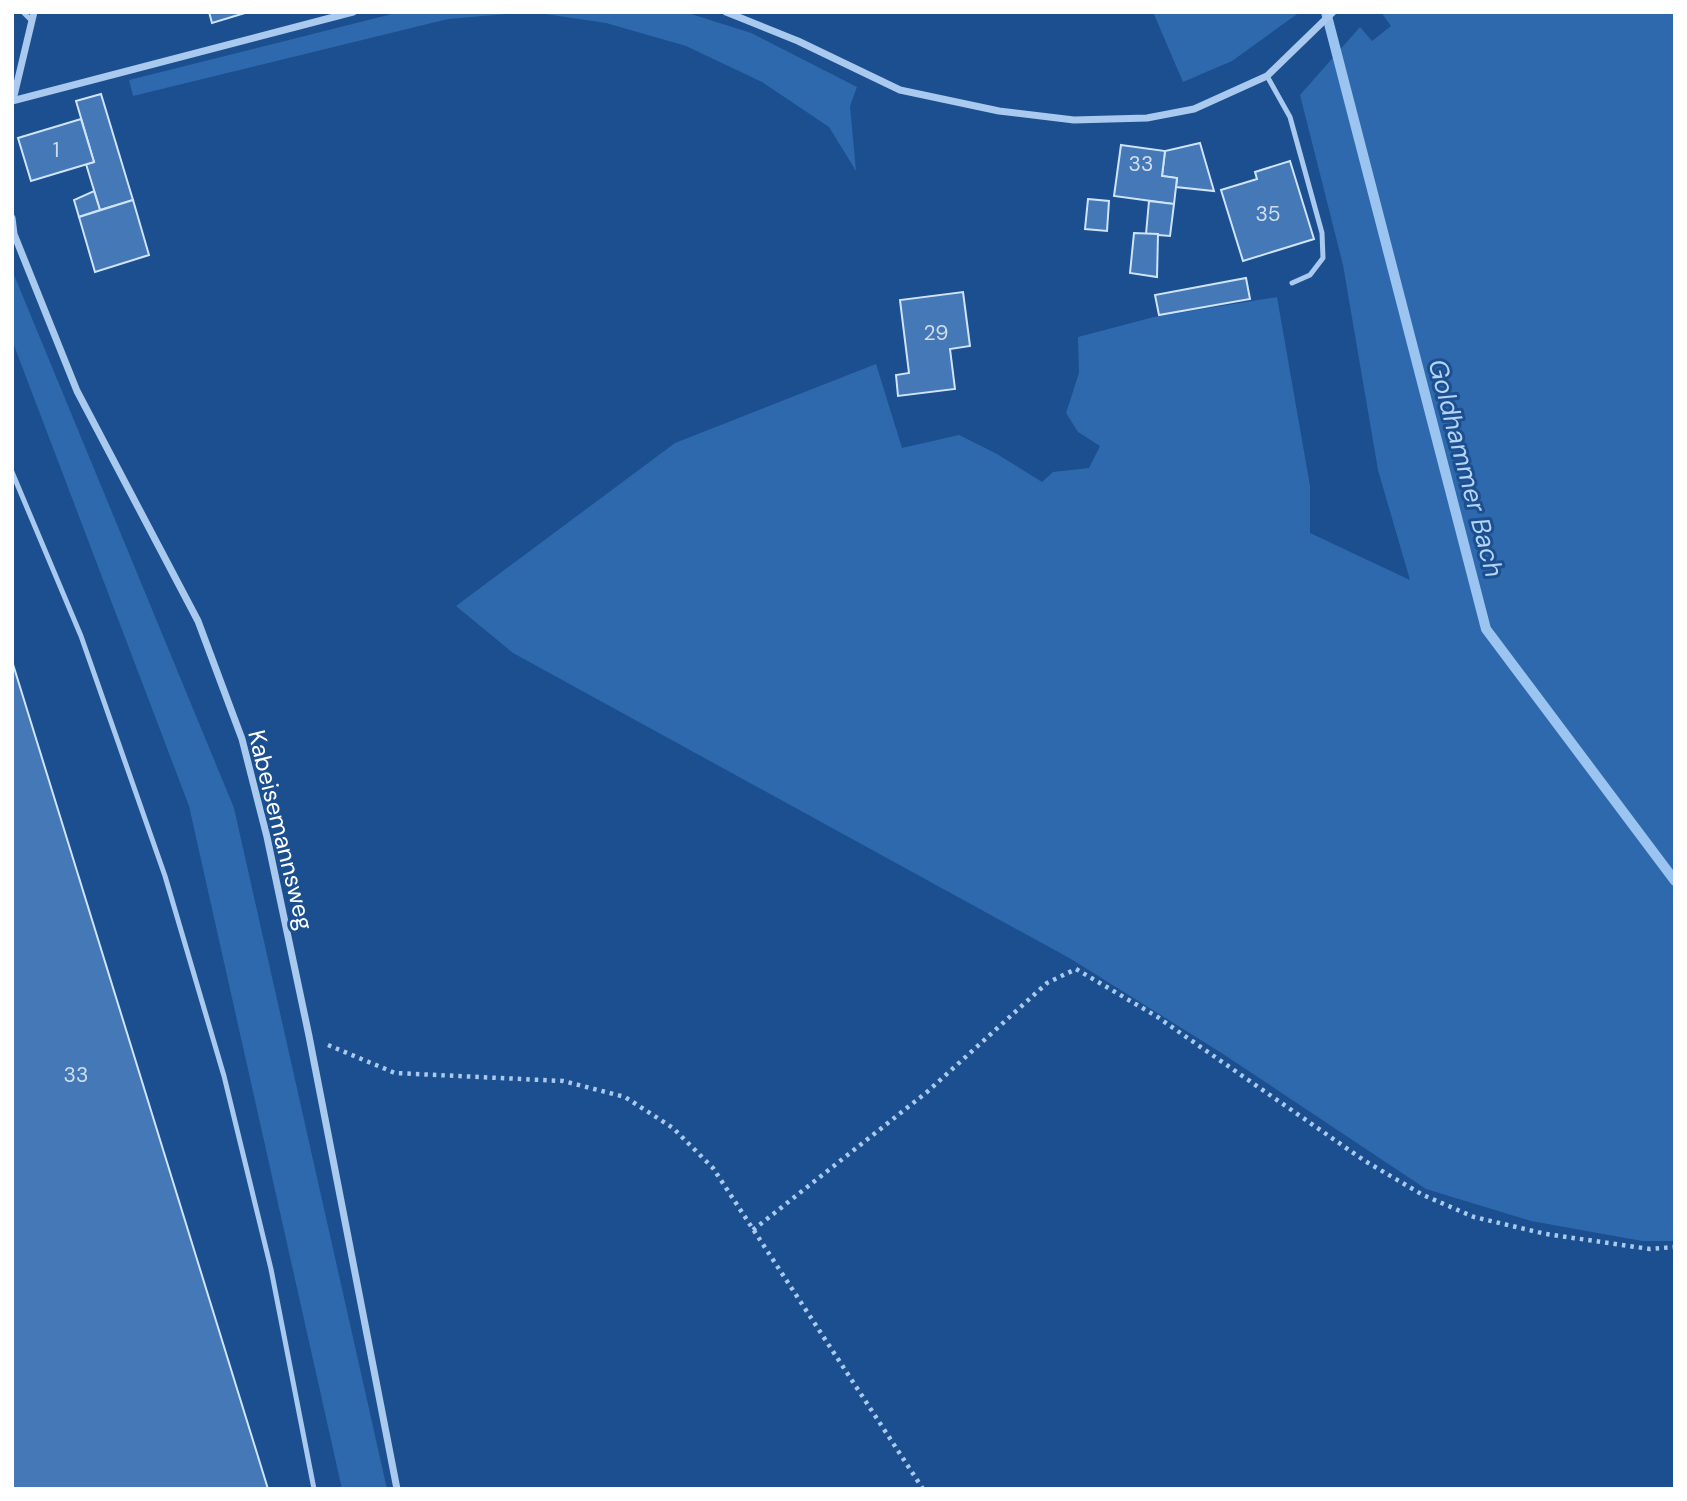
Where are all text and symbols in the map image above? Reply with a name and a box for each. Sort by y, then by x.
house number: 1 [53,136,59,164]
house number: 33 [1129,150,1153,178]
house number: 35 [1255,200,1281,228]
house number: 29 [923,319,949,347]
water label: Goldhammer Bach [1421,355,1511,581]
street label: Kabeisemannsweg [241,727,321,933]
house number: 33 [64,1061,88,1089]

